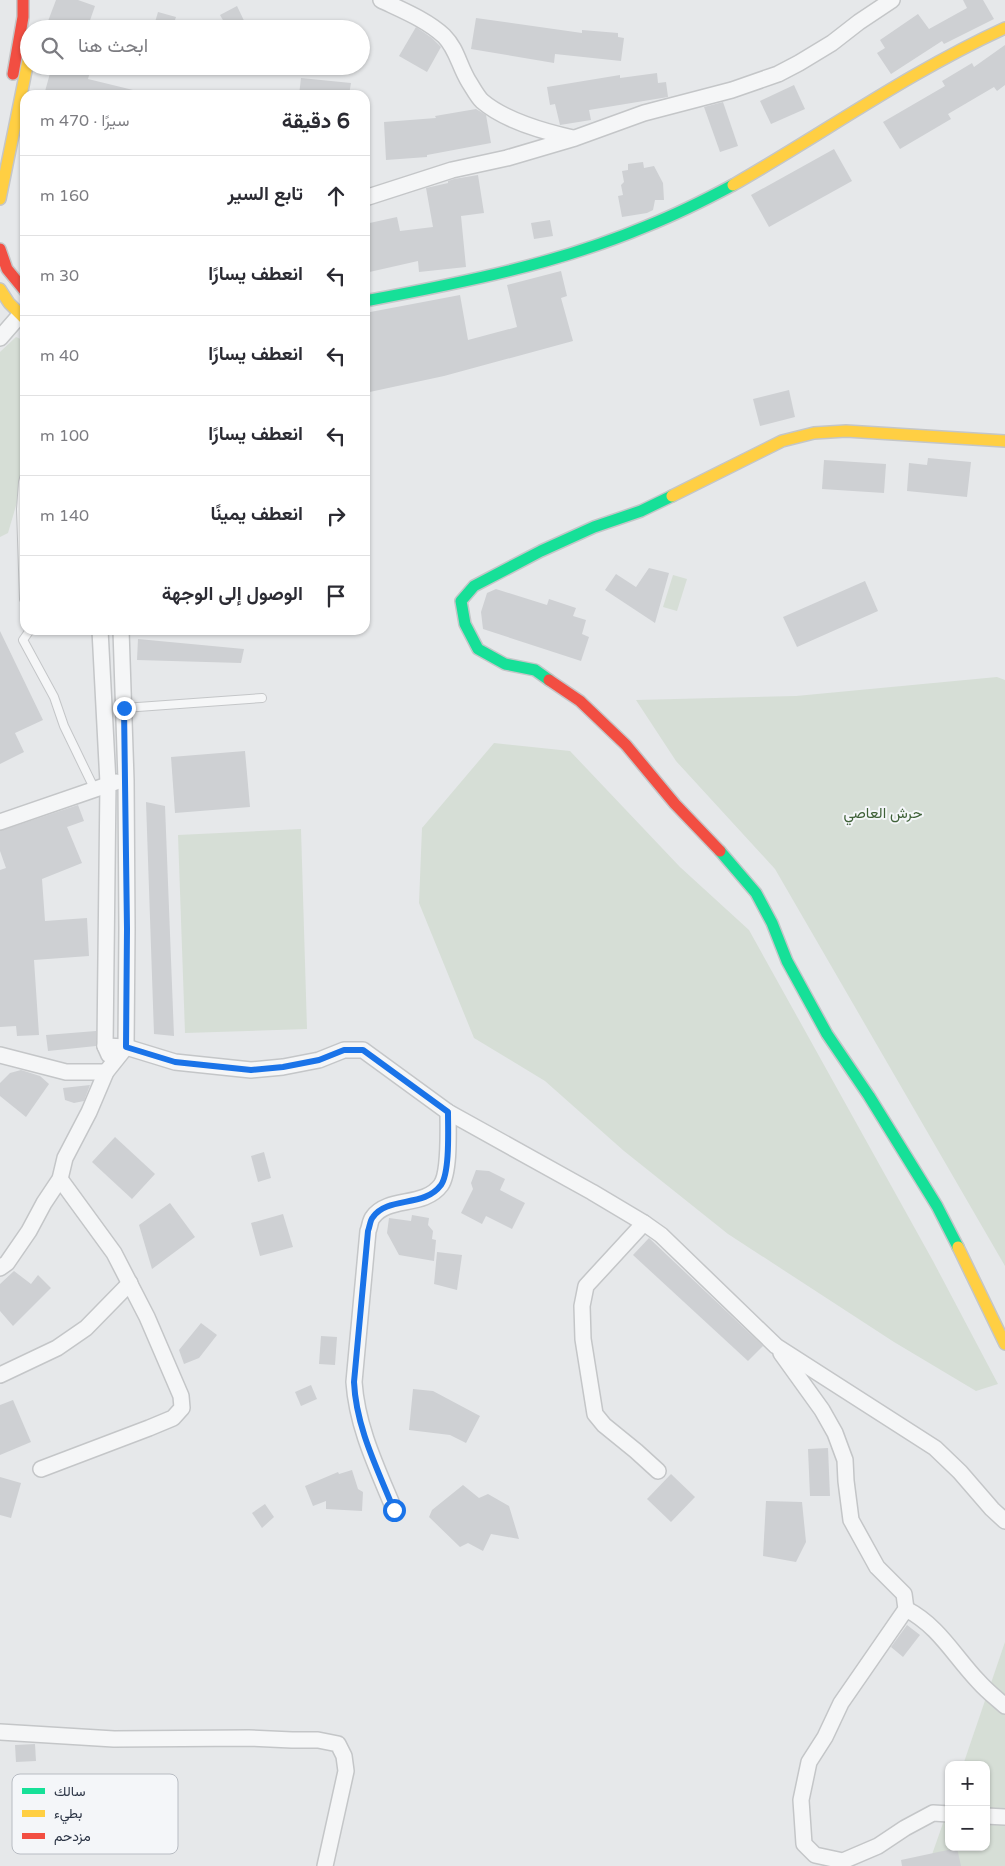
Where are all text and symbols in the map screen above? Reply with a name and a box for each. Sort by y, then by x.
search box [20,20,370,75]
icon: search [38,34,66,62]
text: ابحث هنا [78,35,148,57]
text: 6 دقيقة [282,109,350,134]
text: سيرًا · 470 m [40,111,129,131]
icon: ahead [322,182,350,210]
text: تابع السير [227,183,303,205]
text: 160 m [40,186,89,206]
icon: left [322,262,350,290]
text: انعطف يسارًا [208,263,303,285]
text: 30 m [40,266,79,286]
icon: left [322,342,350,370]
text: انعطف يسارًا [208,343,303,365]
text: 40 m [40,346,79,366]
icon: left [322,422,350,450]
text: انعطف يسارًا [208,423,303,445]
text: 100 m [40,426,89,446]
icon: right [322,502,350,530]
text: انعطف يمينًا [210,503,303,525]
text: 140 m [40,506,89,526]
icon: arrive [322,582,350,610]
text: الوصول إلى الوجهة [162,583,303,605]
route end [113,697,136,720]
park label: حرش العاصي [844,804,922,826]
route start [383,1499,406,1522]
map controls [945,1761,990,1851]
button: + [945,1761,990,1806]
legend [12,1774,178,1854]
text: سالك [54,1783,85,1800]
text: بطيء [54,1805,82,1825]
button: − [945,1806,990,1851]
text: مزدحم [54,1828,91,1845]

